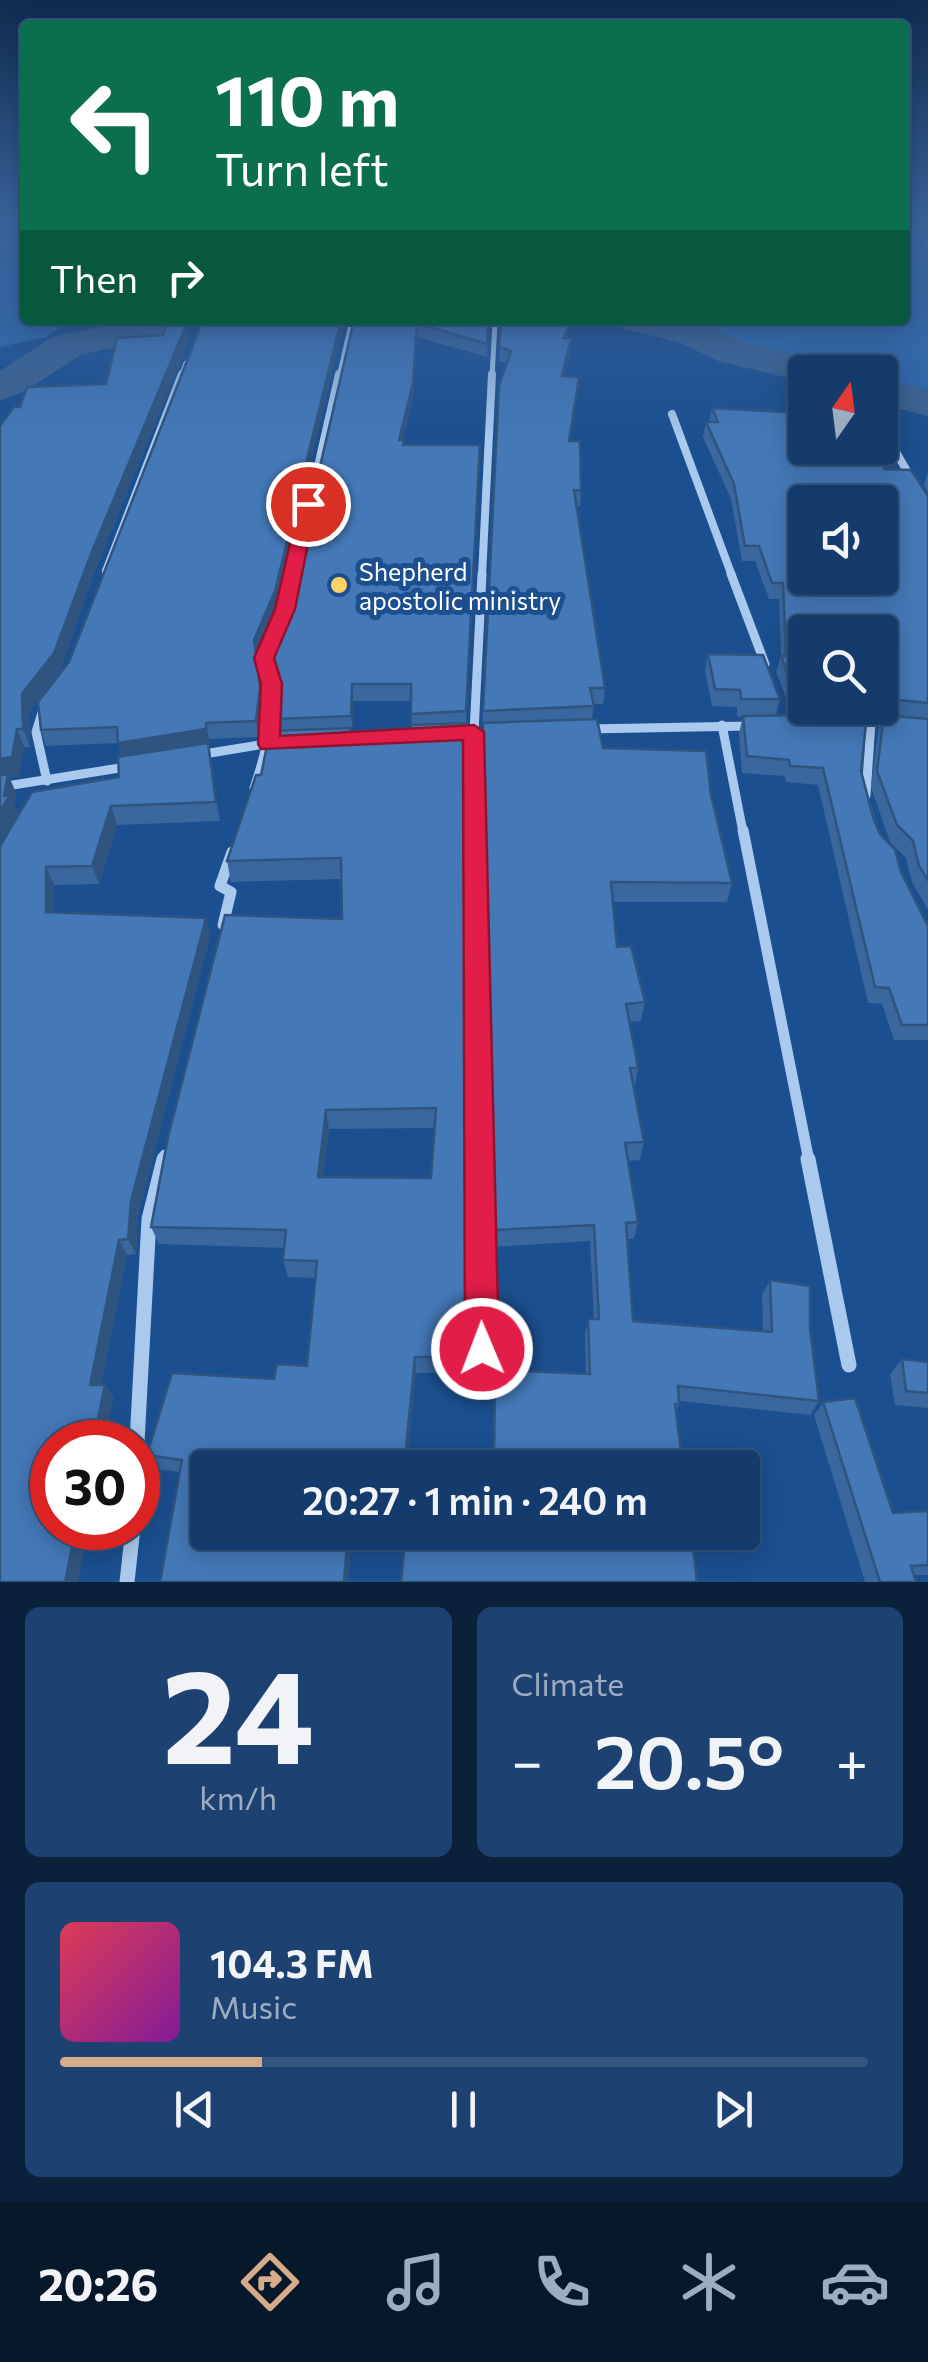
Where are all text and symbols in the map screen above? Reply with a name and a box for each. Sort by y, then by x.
text: 110 m [215,55,399,140]
icon: left [50,60,180,190]
text: Turn left [215,140,389,195]
icon: right [158,250,213,305]
text: Then [50,254,138,301]
north arrow [788,355,898,465]
map controls [788,355,898,725]
pin [266,462,351,547]
icon: arrive [281,477,336,532]
button: sound [788,485,898,595]
place label: Shepherd apostolic ministry [359,556,561,615]
marker: Shepherd apostolic ministry [328,574,350,596]
button: search [788,615,898,725]
position arrow [430,1297,534,1401]
speed limit sign: 30 [30,1420,160,1550]
text: 20:27 · 1 min · 240 m [302,1476,648,1523]
text: 24 [162,1632,314,1791]
text: Climate [512,1663,624,1703]
text: 20.5° [594,1713,784,1804]
text: − [512,1726,543,1793]
text: + [836,1726,868,1793]
text: km/h [199,1777,277,1817]
text: 104.3 FM [210,1939,374,1986]
text: Music [210,1986,297,2026]
icon: previous [167,2082,222,2137]
icon: pause [436,2082,491,2137]
icon: next [706,2082,761,2137]
icon: directions [235,2247,305,2317]
icon: music [381,2247,451,2317]
icon: phone [527,2247,597,2317]
icon: climate [674,2247,744,2317]
icon: car [820,2247,890,2317]
text: 20:26 [38,2255,158,2310]

